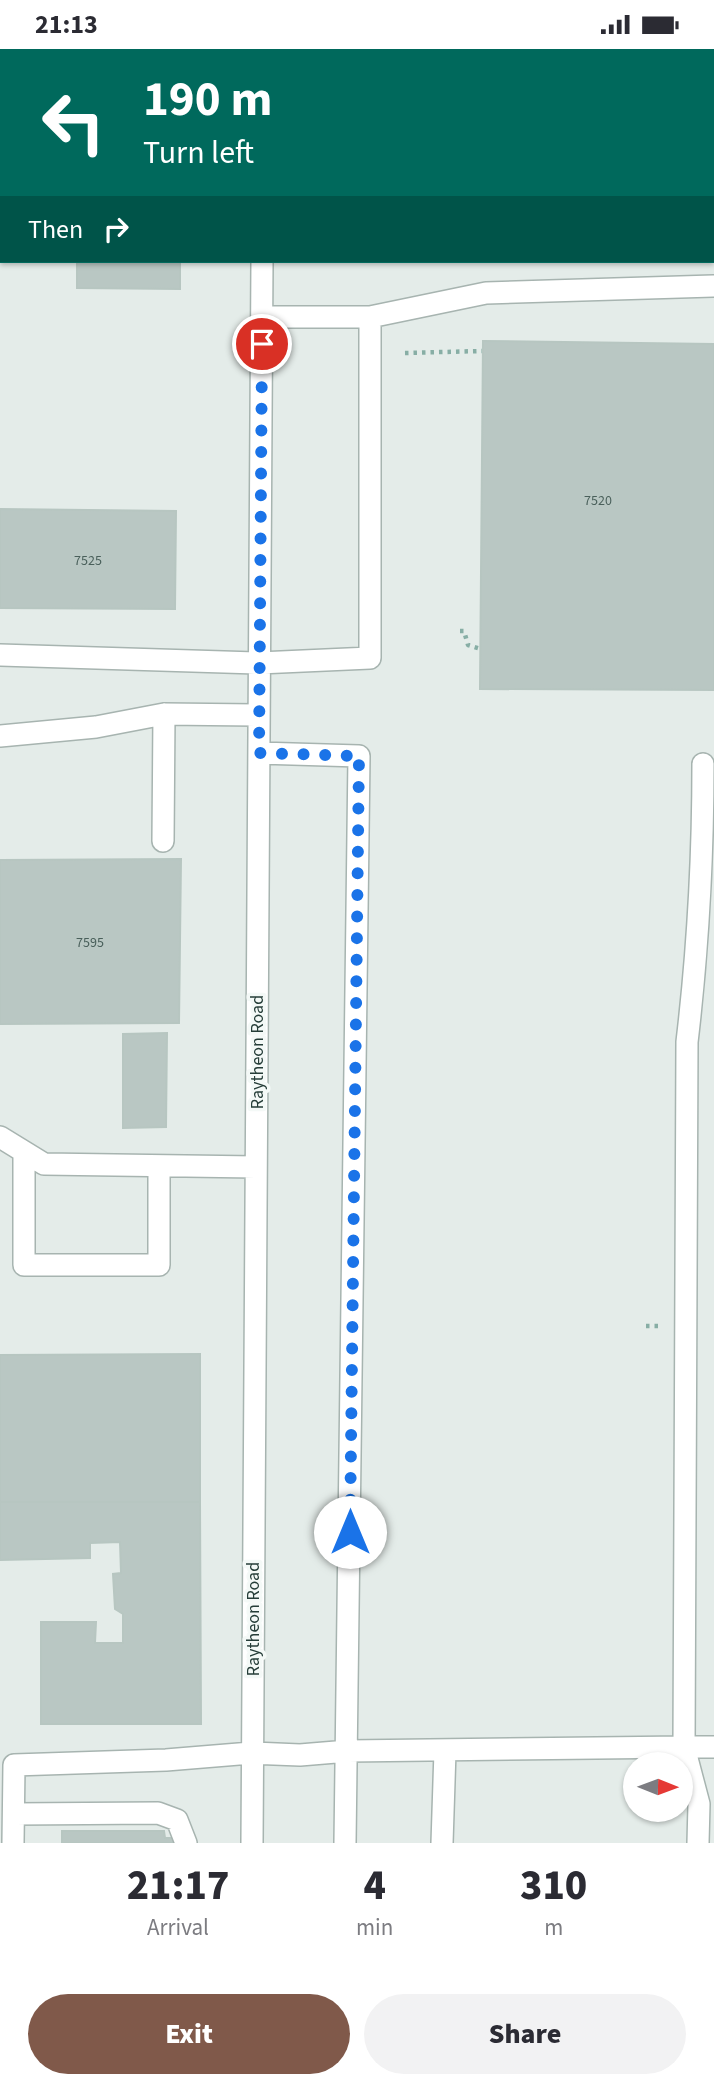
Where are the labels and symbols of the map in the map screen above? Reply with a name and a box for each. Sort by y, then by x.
pin [232,314,292,374]
house number: 7520 [584,491,612,511]
house number: 7525 [74,551,102,571]
house number: 7595 [76,933,104,953]
street label: Raytheon Road [245,995,270,1109]
position arrow [313,1495,387,1569]
street label: Raytheon Road [241,1562,266,1676]
north arrow [623,1752,693,1822]

